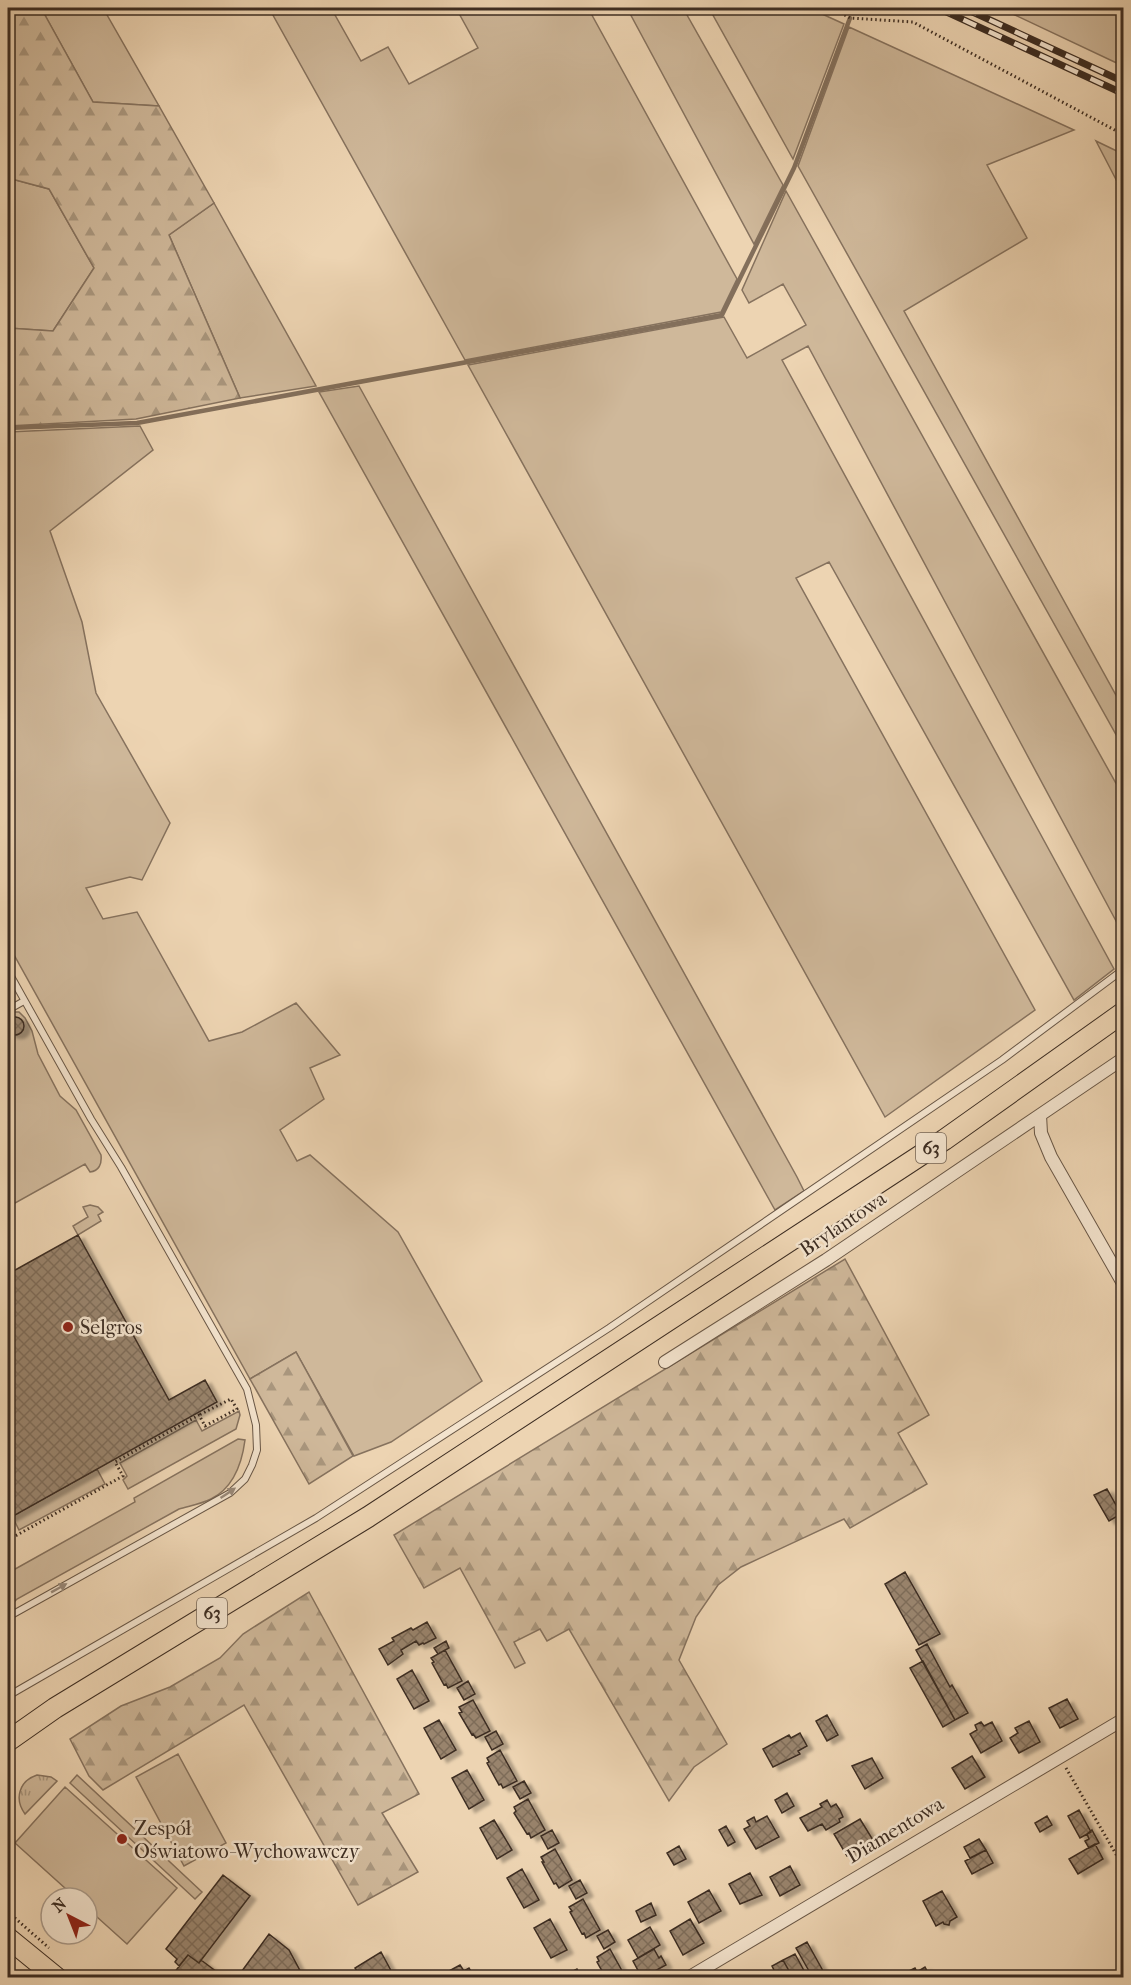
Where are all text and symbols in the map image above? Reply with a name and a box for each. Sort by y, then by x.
road number: 63 [916,1133,946,1163]
street label: Brylantowa [795,1186,891,1261]
place label: Selgros [80,1316,142,1339]
marker: Selgros [61,1320,75,1334]
one-way arrow [220,1487,237,1498]
one-way arrow [50,1583,67,1593]
road number: 63 [197,1598,227,1628]
street label: Diamentowa [842,1792,948,1868]
place label: Zespół Oświatowo-Wychowawczy [134,1817,361,1863]
marker: Zespół Oświatowo-Wychowawczy [115,1832,129,1846]
north arrow [39,1886,99,1946]
text: N [48,1894,71,1916]

